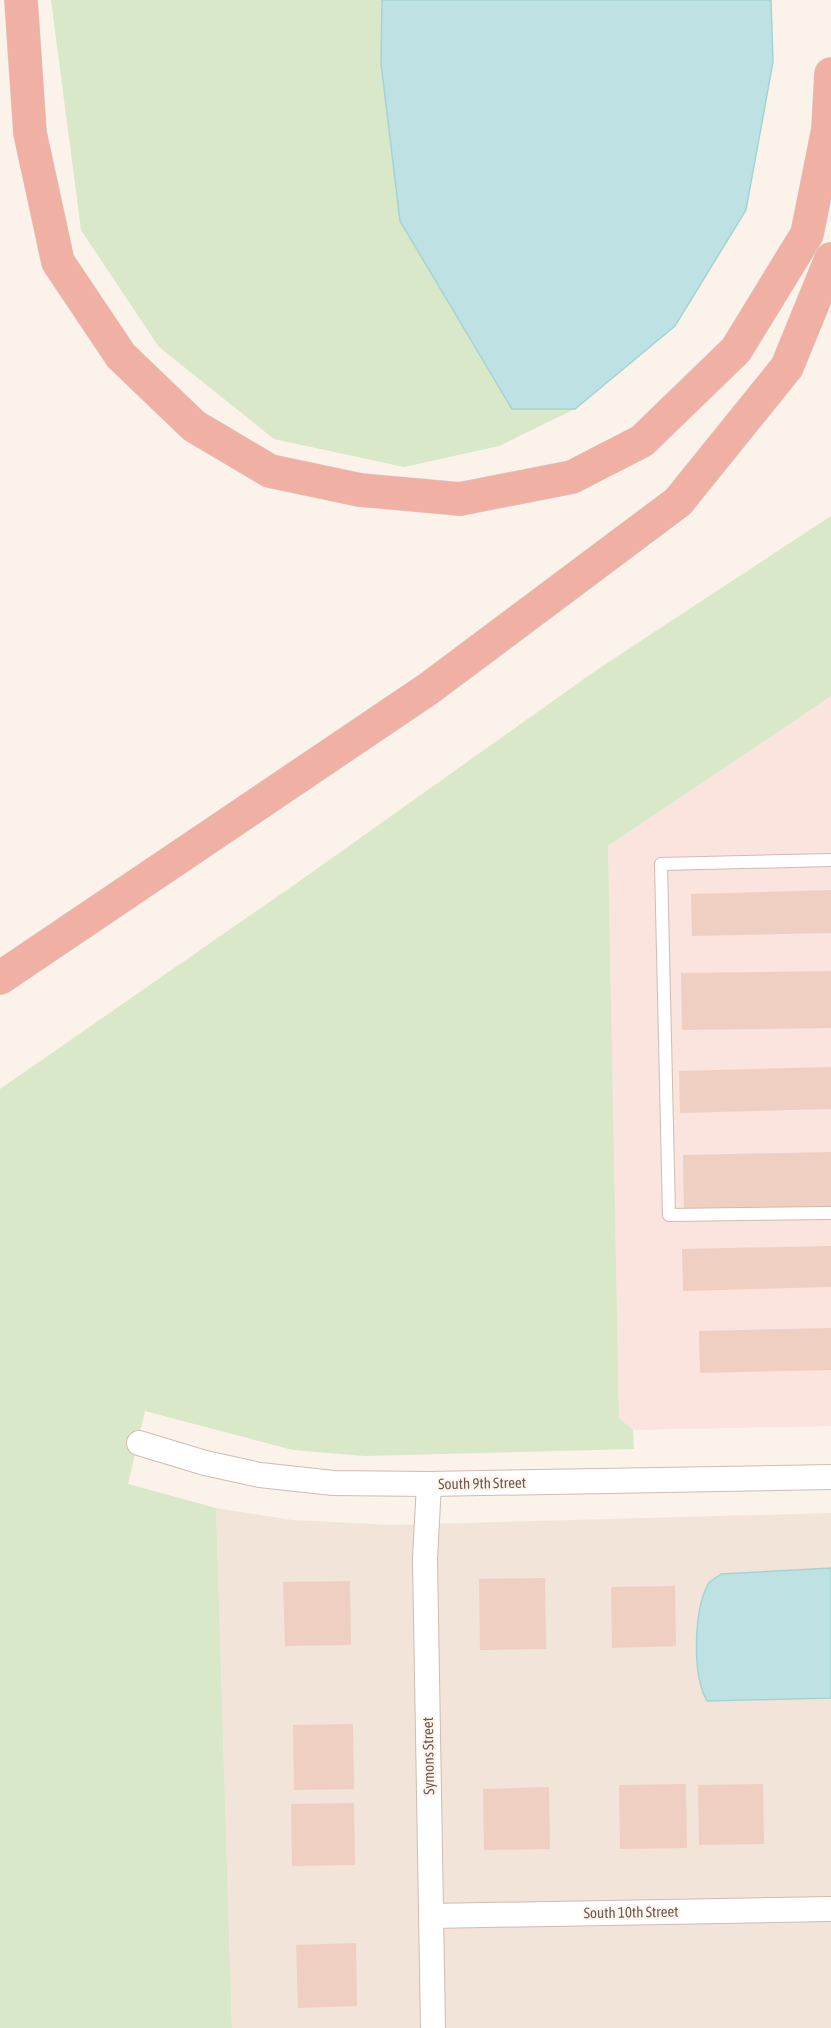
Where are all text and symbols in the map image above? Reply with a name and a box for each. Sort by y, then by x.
street label: South 9th Street [438,1474,526,1492]
street label: Symons Street [419,1717,437,1795]
street label: South 10th Street [583,1903,679,1921]

